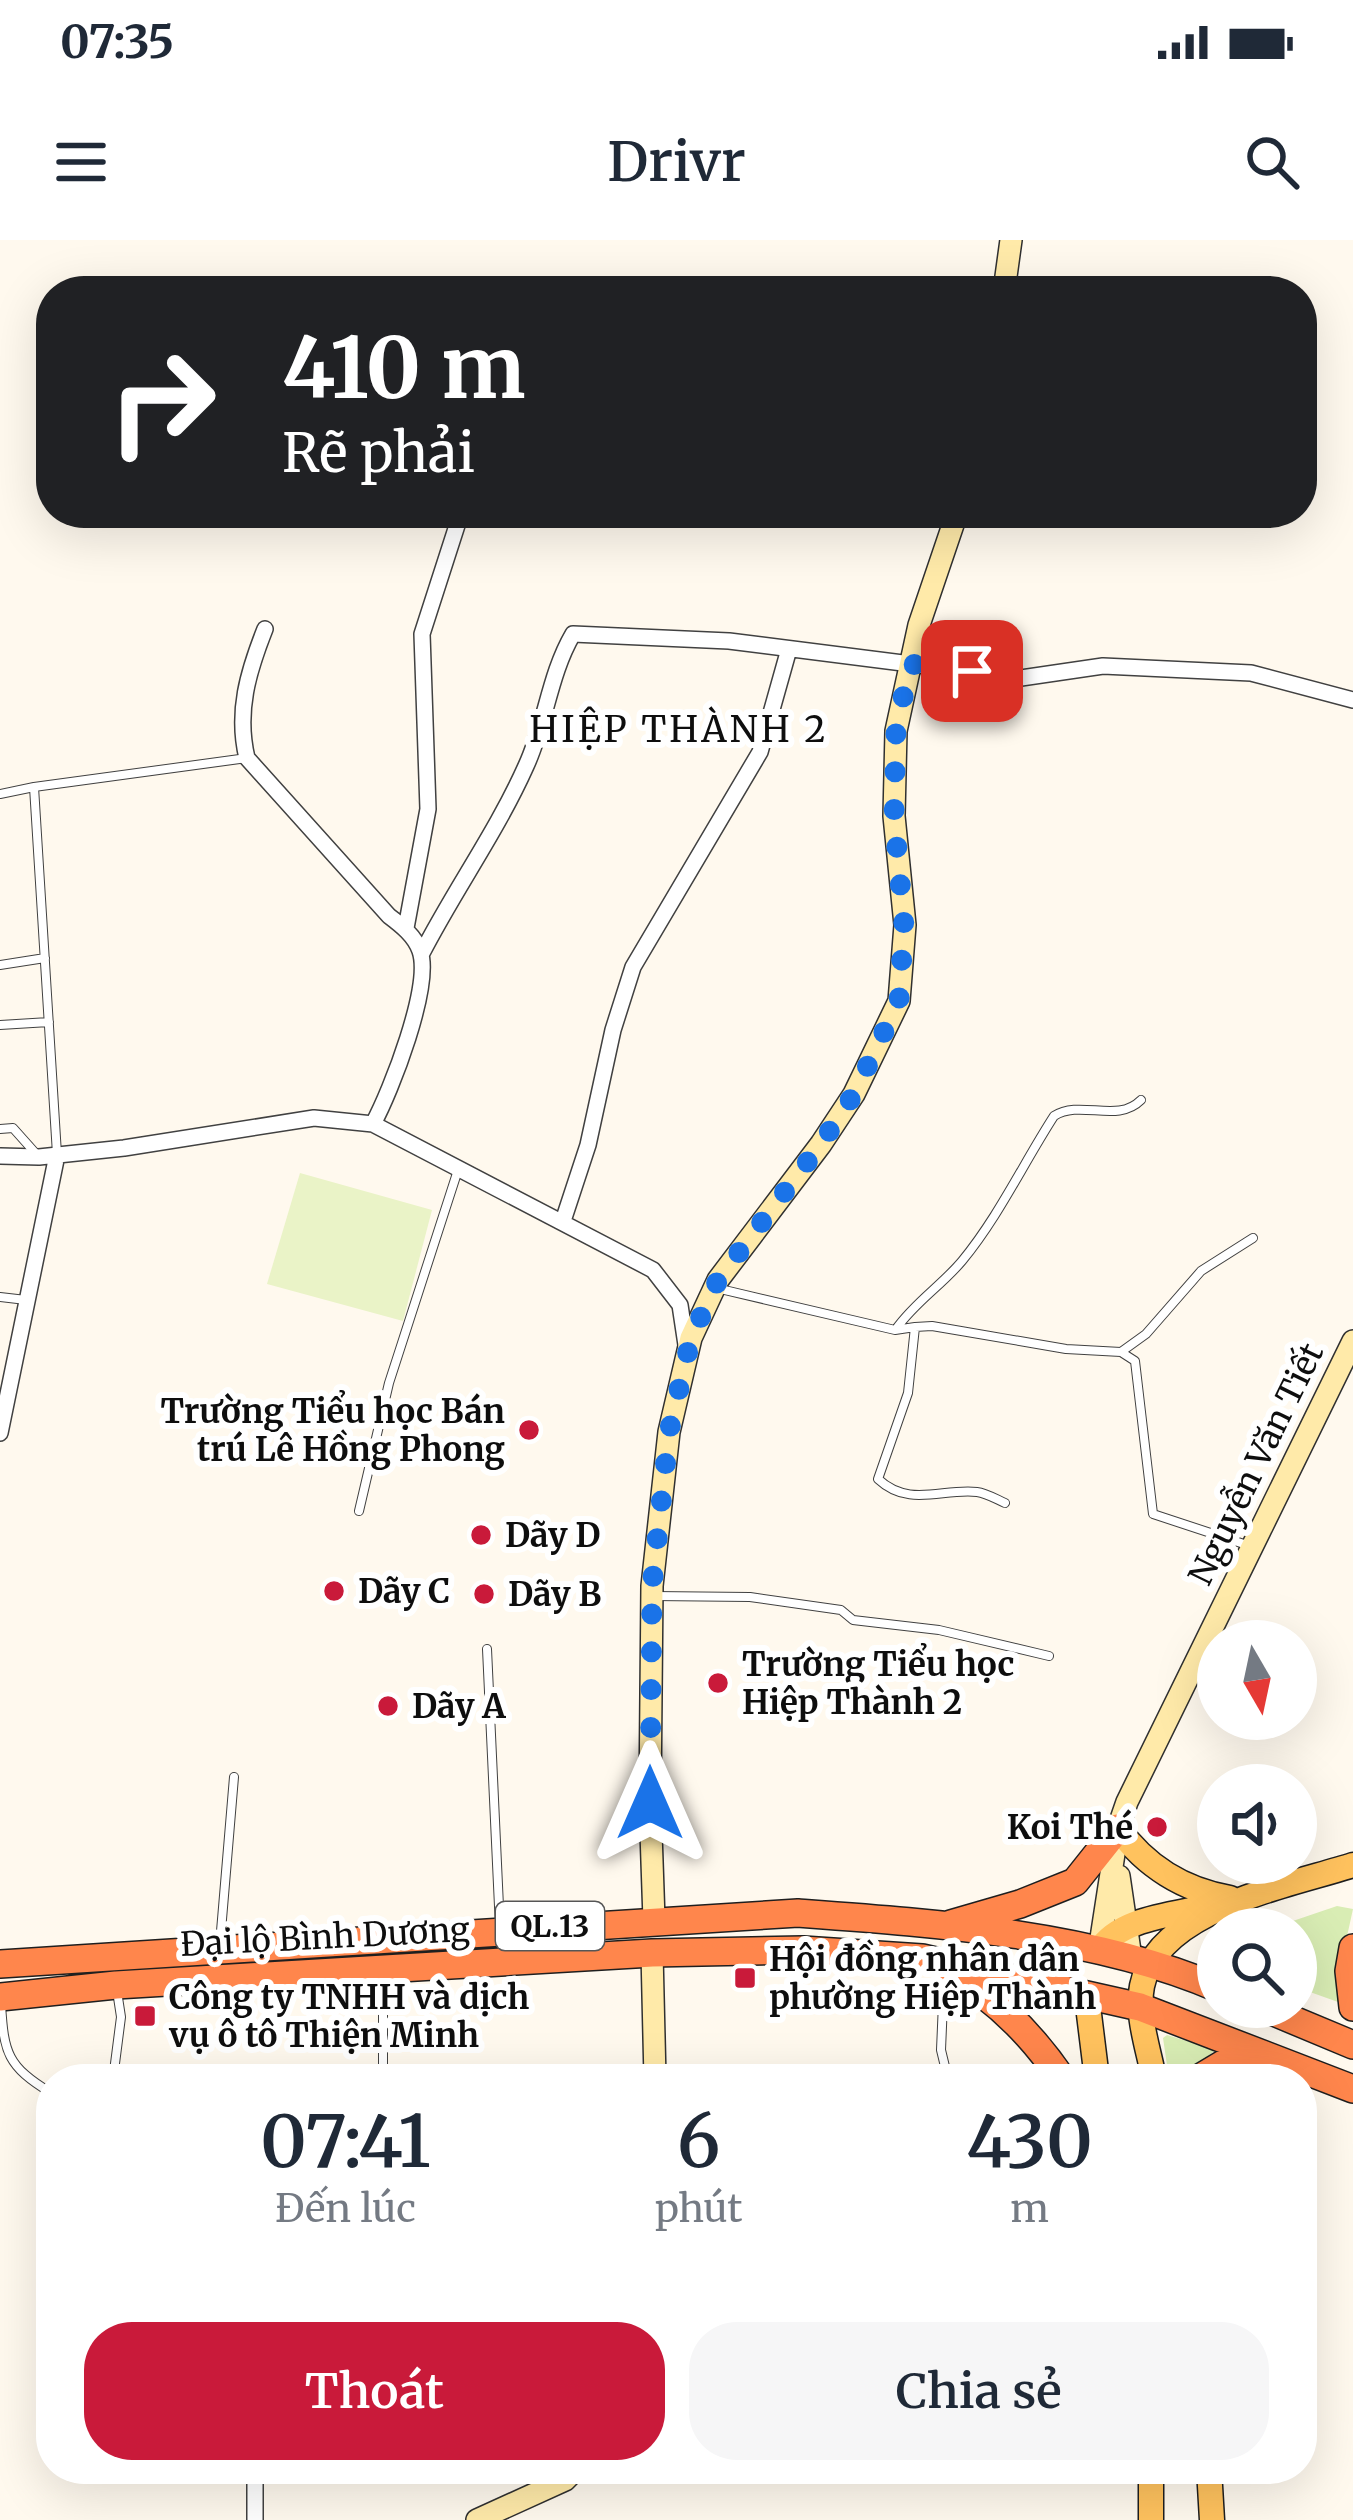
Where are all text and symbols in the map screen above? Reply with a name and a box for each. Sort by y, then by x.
text: 07:35 [60,14,174,70]
text: Drivr [607,128,746,196]
icon: menu [48,129,114,195]
icon: search [1239,129,1305,195]
text: 410 m [282,315,525,421]
icon: right [84,324,240,480]
text: Rẽ phải [282,419,475,487]
pin [921,620,1023,722]
icon: arrive [939,638,1005,704]
district label: HIỆP THÀNH 2 [529,706,829,752]
street label: Nguyễn Văn Tiết [1179,1336,1332,1591]
place label: Trường Tiểu học Bán trú Lê Hồng Phong [160,1390,505,1470]
marker: Trường Tiểu học Bán trú Lê Hồng Phong [516,1417,542,1443]
place label: Dãy D [505,1515,600,1556]
marker: Dãy D [468,1522,494,1548]
place label: Dãy C [358,1571,450,1612]
place label: Dãy B [508,1574,601,1615]
marker: Dãy C [321,1578,347,1604]
marker: Dãy B [471,1581,497,1607]
north arrow [1197,1620,1317,1740]
map controls [1197,1620,1317,2028]
place label: Trường Tiểu học Hiệp Thành 2 [742,1643,1014,1723]
marker: Trường Tiểu học Hiệp Thành 2 [705,1670,731,1696]
place label: Dãy A [412,1686,506,1727]
marker: Dãy A [375,1693,401,1719]
position arrow [587,1740,713,1866]
button: sound [1197,1764,1317,1884]
place label: Koi Thé [1007,1807,1133,1848]
marker: Koi Thé [1144,1814,1170,1840]
road number: QL.13 [496,1902,604,1950]
button: search [1197,1908,1317,2028]
street label: Đại lộ Bình Dương [179,1909,471,1965]
place label: Hội đồng nhân dân phường Hiệp Thành [769,1939,1096,2018]
marker: Hội đồng nhân dân phường Hiệp Thành [732,1965,758,1991]
place label: Công ty TNHH và dịch vụ ô tô Thiện Minh [168,1977,529,2056]
marker: Công ty TNHH và dịch vụ ô tô Thiện Minh [132,2003,158,2029]
text: 07:41 [260,2096,431,2187]
text: 6 [677,2096,721,2187]
text: 430 [966,2096,1093,2187]
text: Đến lúc [275,2184,416,2233]
text: phút [655,2184,742,2233]
text: m [1010,2184,1049,2233]
button: Thoát [84,2322,665,2460]
button: Chia sẻ [689,2322,1269,2460]

